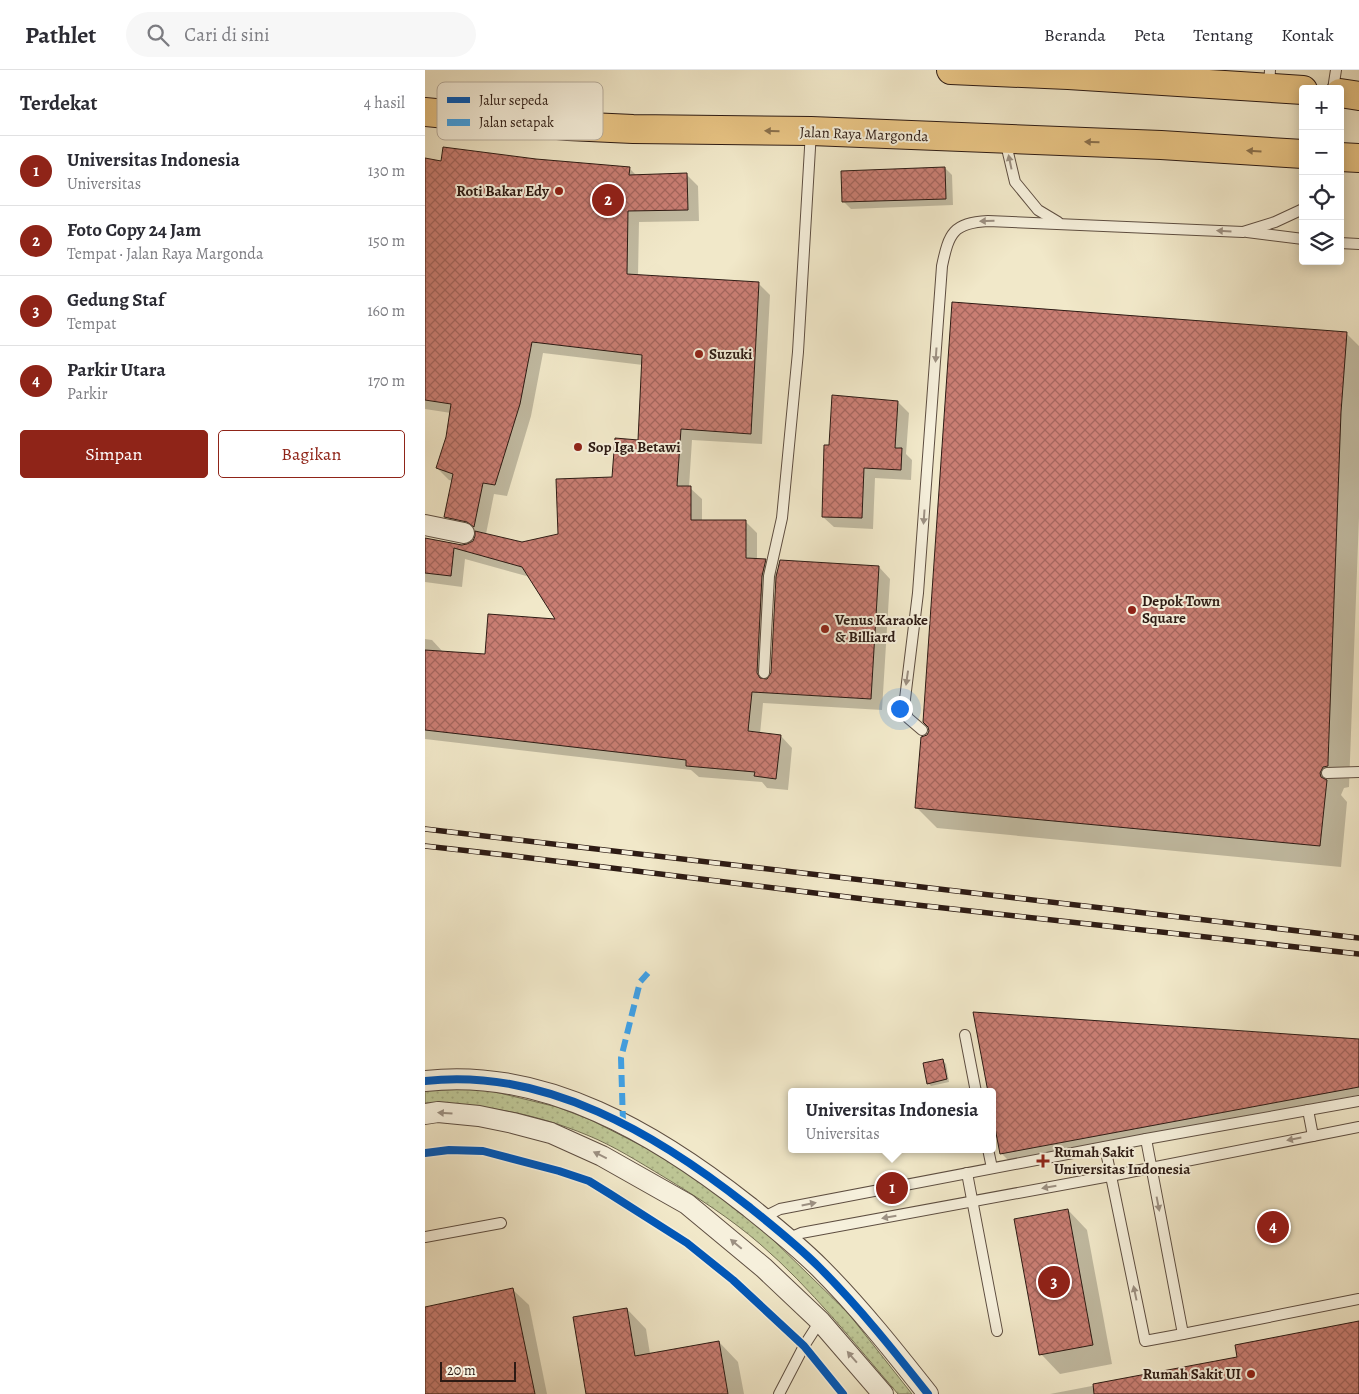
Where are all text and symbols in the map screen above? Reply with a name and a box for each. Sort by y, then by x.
search box [126,12,476,57]
text: Pathlet [25,19,96,51]
icon: search [144,21,172,49]
text: Cari di sini [184,22,270,48]
text: Beranda [1044,23,1106,47]
text: Peta [1134,23,1165,47]
text: Tentang [1193,23,1253,47]
text: Kontak [1281,23,1334,47]
legend [437,82,603,140]
map controls [1299,85,1344,265]
button: + [1299,85,1344,130]
text: Terdekat [20,89,98,117]
text: Jalur sepeda [479,91,549,110]
text: 4 hasil [364,92,405,114]
text: Jalan setapak [479,113,554,132]
street label: Jalan Raya Margonda [799,122,929,146]
one-way arrow [764,127,780,135]
button: − [1299,130,1344,175]
one-way arrow [1084,138,1100,146]
one-way arrow [1246,146,1262,154]
text: Universitas Indonesia [67,147,240,173]
one-way arrow [1005,154,1013,170]
text: 1 [33,160,39,182]
text: 130 m [368,160,405,182]
text: Universitas [67,173,141,195]
button: locate [1299,175,1344,220]
place label: Roti Bakar Edy [456,181,550,201]
pin: 2 [592,181,624,219]
marker: Roti Bakar Edy [553,185,565,197]
text: Foto Copy 24 Jam [67,217,201,243]
one-way arrow [979,217,995,225]
button: layers [1299,220,1344,265]
one-way arrow [1215,227,1231,235]
text: 2 [32,230,40,252]
text: 150 m [368,230,405,252]
text: Tempat · Jalan Raya Margonda [67,243,263,265]
text: Gedung Staf [67,287,164,313]
text: 3 [33,300,39,322]
text: 160 m [367,300,405,322]
text: Tempat [67,313,116,335]
place label: Suzuki [709,344,753,364]
one-way arrow [931,347,939,363]
marker: Suzuki [693,348,705,360]
text: Parkir Utara [67,357,166,383]
text: 4 [32,370,40,392]
text: 170 m [368,370,405,392]
text: Parkir [67,383,108,405]
button: Simpan [20,430,208,478]
button: Bagikan [218,430,405,478]
place label: Sop Iga Betawi [588,437,681,457]
marker: Sop Iga Betawi [572,441,584,453]
one-way arrow [920,509,928,525]
place label: Depok Town Square [1142,591,1221,628]
marker: Depok Town Square [1126,604,1138,616]
place label: Venus Karaoke & Billiard [834,610,928,647]
marker: Venus Karaoke & Billiard [819,623,831,635]
one-way arrow [903,671,911,687]
your location [887,696,913,722]
popup [788,1088,996,1153]
text: Universitas Indonesia [806,1097,978,1123]
one-way arrow [436,1109,452,1117]
text: Universitas [806,1123,880,1145]
one-way arrow [1286,1136,1302,1144]
place label: Rumah Sakit Universitas Indonesia [1054,1142,1191,1179]
one-way arrow [593,1151,607,1159]
marker: Rumah Sakit Universitas Indonesia [1036,1154,1050,1168]
pin: 1 [876,1169,908,1207]
one-way arrow [1040,1184,1056,1192]
one-way arrow [1155,1196,1163,1212]
one-way arrow [801,1200,816,1208]
pin: 4 [1257,1208,1289,1246]
one-way arrow [881,1213,896,1221]
one-way arrow [729,1238,742,1249]
pin: 3 [1038,1263,1070,1301]
one-way arrow [1131,1286,1139,1301]
one-way arrow [846,1351,858,1363]
scale bar [440,1359,516,1382]
text: 20 m [447,1361,476,1380]
place label: Rumah Sakit UI [1143,1364,1241,1384]
marker: Rumah Sakit UI [1245,1368,1257,1380]

